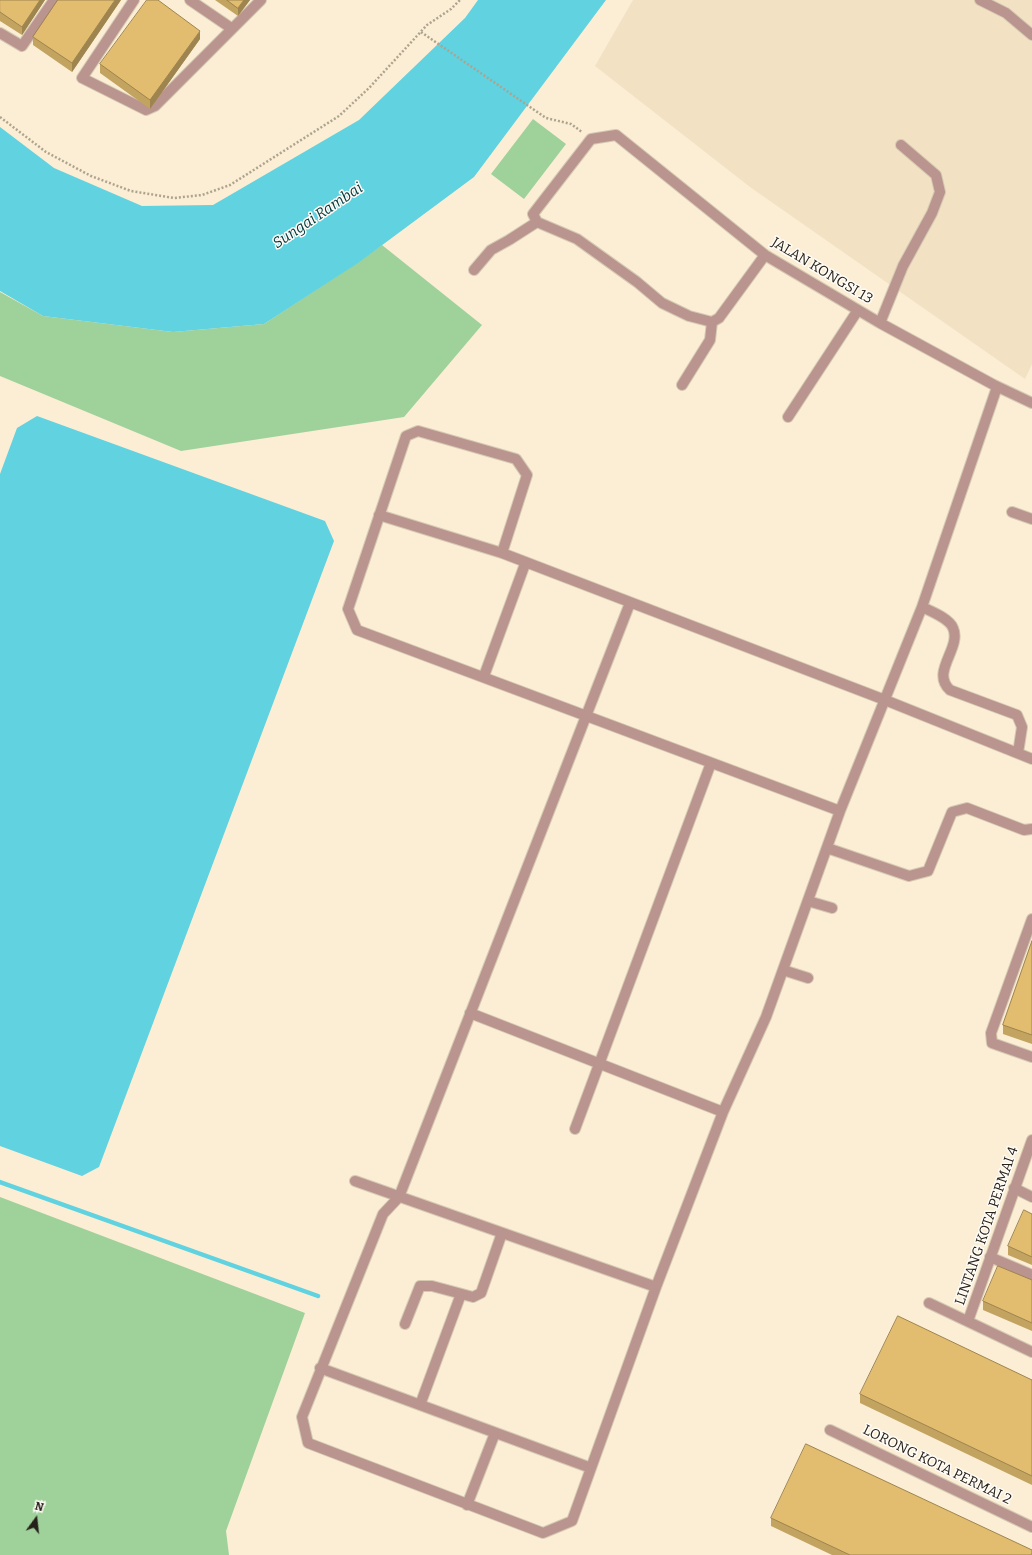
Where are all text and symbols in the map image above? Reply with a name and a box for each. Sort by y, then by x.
water label: Sungai Rambai [270,179,366,253]
street label: JALAN KONGSI 13 [768,234,876,308]
street label: LINTANG KOTA PERMAI 4 [952,1145,1022,1307]
street label: LORONG KOTA PERMAI 2 [860,1422,1014,1508]
north arrow [16,1499,56,1539]
text: N [33,1500,45,1514]

